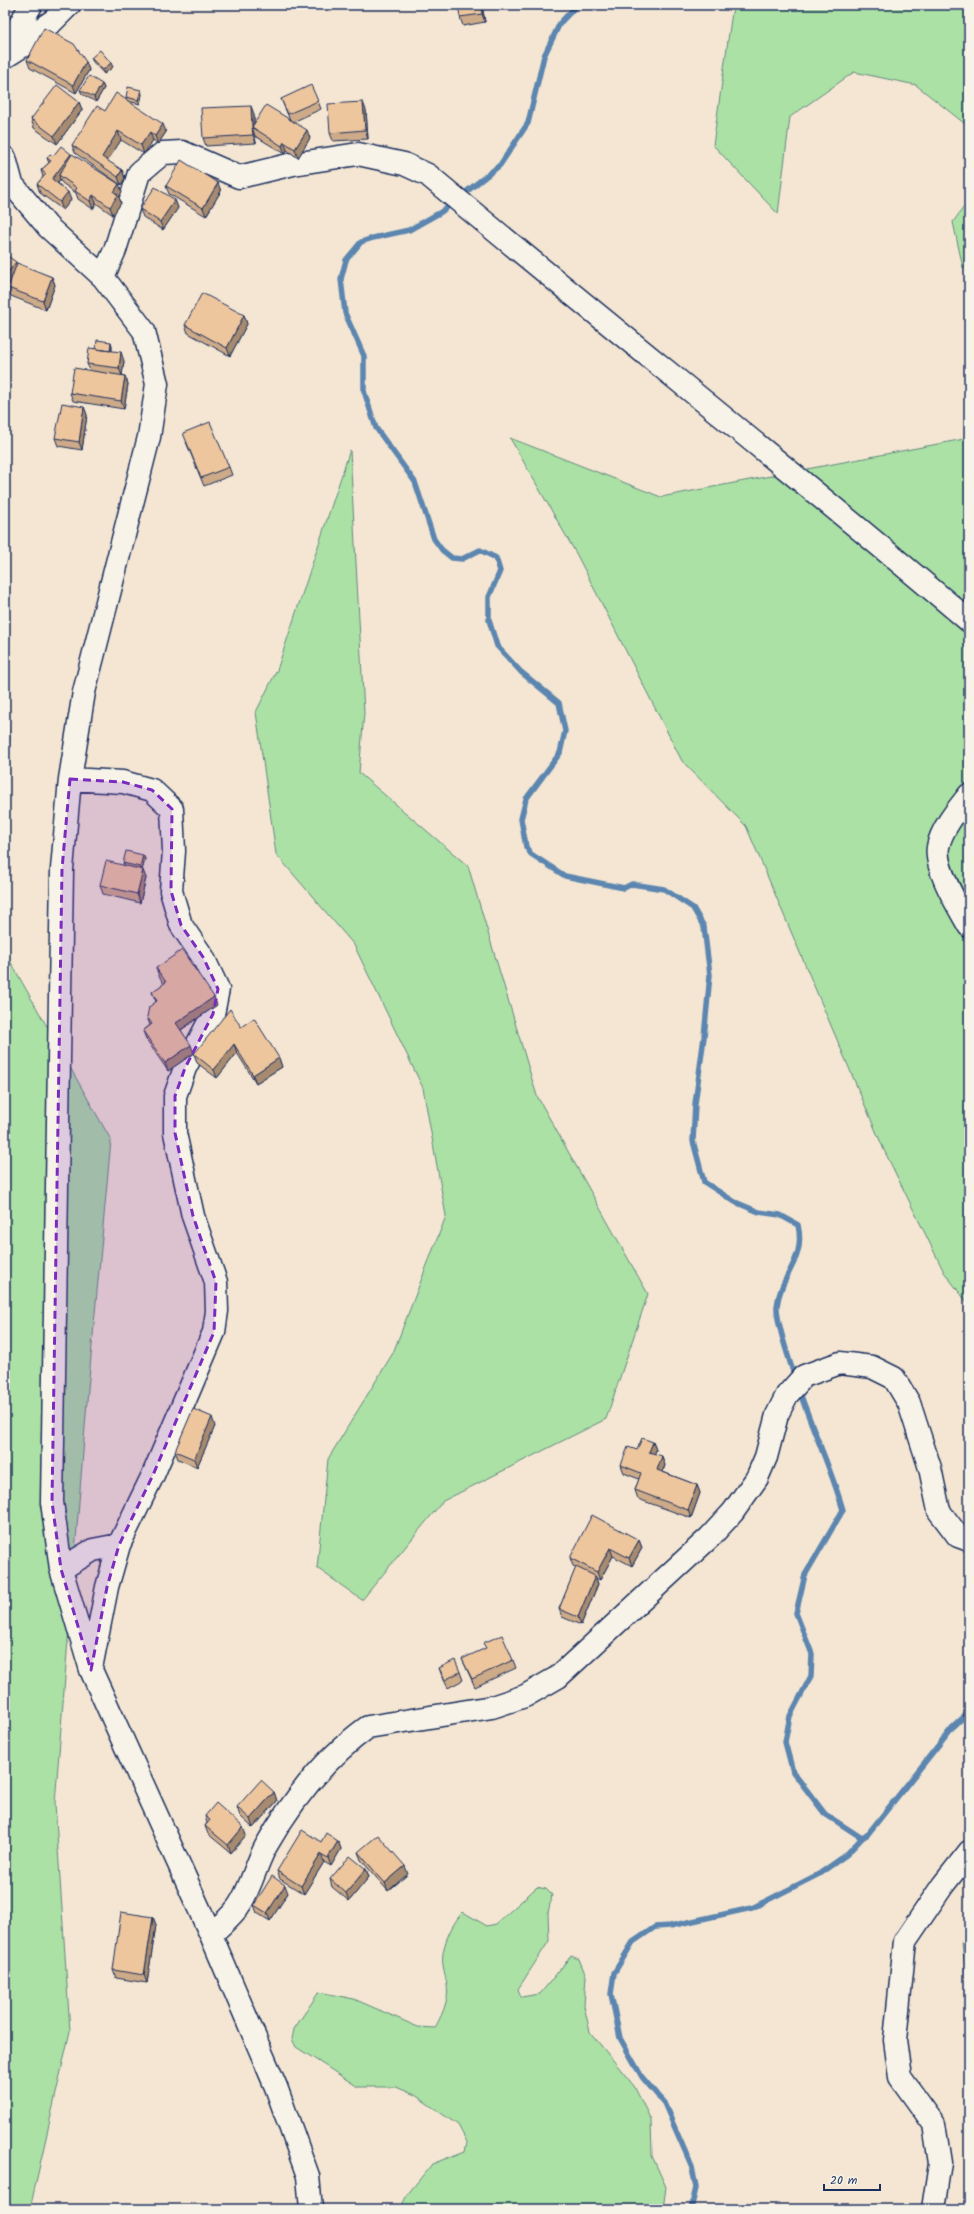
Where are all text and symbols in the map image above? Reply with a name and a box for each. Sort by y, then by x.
scale bar [824,2166,880,2192]
text: 20 m [830,2171,858,2190]

